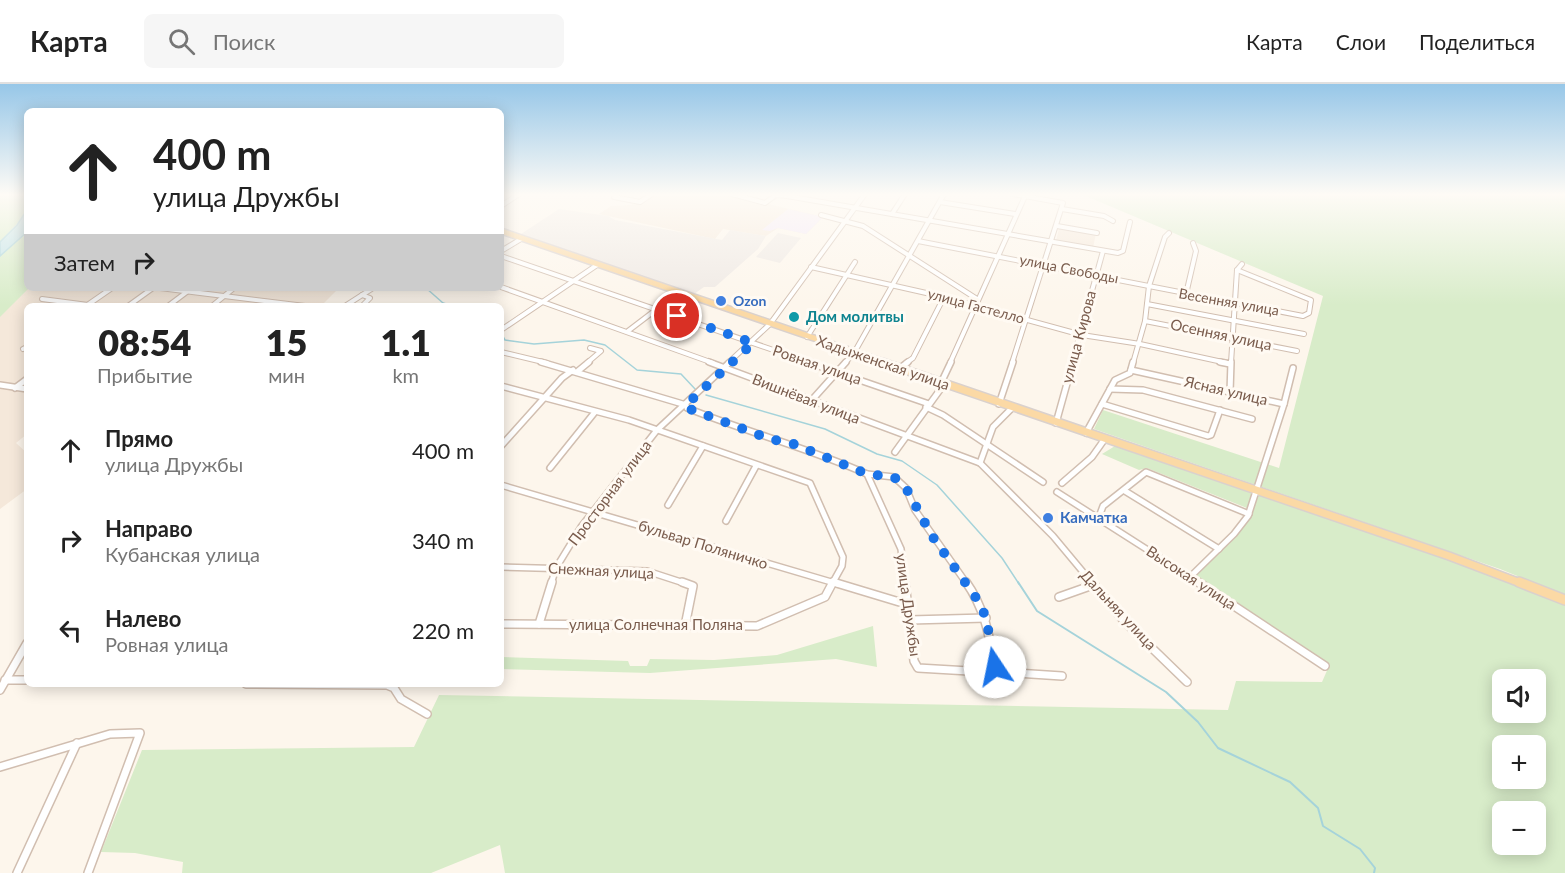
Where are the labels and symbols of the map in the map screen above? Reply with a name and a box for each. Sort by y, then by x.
street label: улица Свободы [1018,251,1120,286]
street label: улица Гастелло [926,284,1026,327]
street label: Весенняя улица [1178,284,1281,319]
street label: улица Кирова [1057,288,1099,385]
pin [651,290,702,341]
place label: Ozon [733,292,767,309]
marker: Ozon [714,294,728,308]
place label: Дом молитвы [806,307,904,325]
marker: Дом молитвы [787,310,801,324]
street label: Осенняя улица [1169,314,1274,354]
street label: Хадыженская улица [814,331,952,393]
street label: Ровная улица [771,340,864,388]
street label: Вишнёвая улица [750,369,863,427]
street label: Ясная улица [1182,371,1270,408]
street label: Просторная улица [564,436,655,549]
place label: Камчатка [1060,508,1128,526]
marker: Камчатка [1041,511,1055,525]
street label: бульвар Поляничко [636,516,770,572]
street label: Высокая улица [1143,541,1240,613]
street label: улица Дружбы [893,552,925,657]
street label: Снежная улица [548,558,655,582]
street label: Дальняя улица [1077,565,1161,653]
street label: улица Солнечная Поляна [569,615,743,633]
position arrow [963,635,1027,699]

